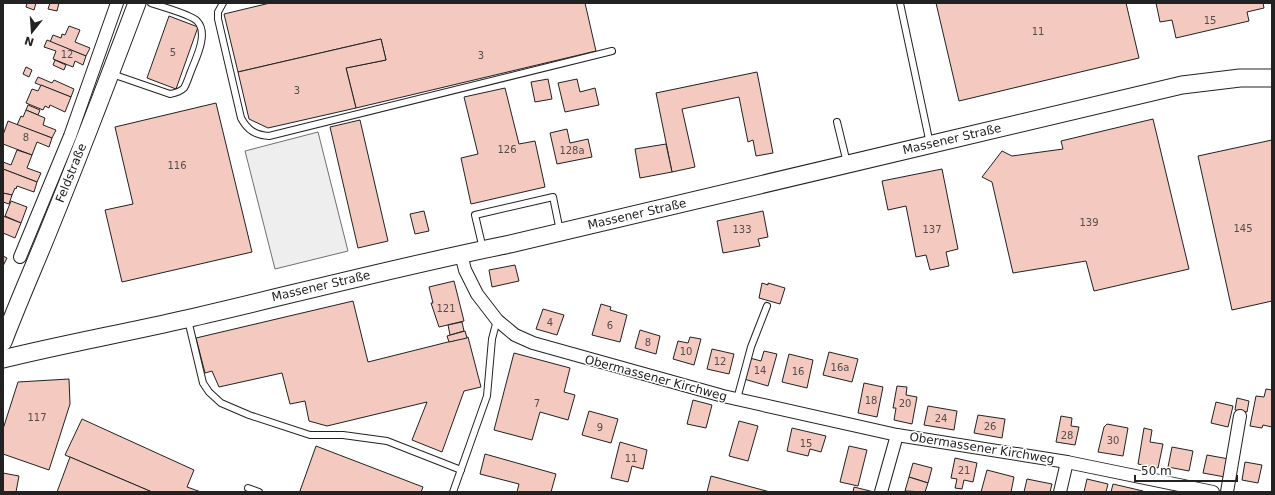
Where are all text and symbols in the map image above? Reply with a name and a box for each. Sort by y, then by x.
north arrow [12,12,52,52]
house number: 15 [1204,15,1216,26]
house number: 11 [1032,26,1044,37]
text: N [23,34,36,49]
house number: 5 [170,47,176,58]
house number: 12 [61,49,73,60]
house number: 3 [478,50,484,61]
house number: 3 [294,85,300,96]
street label: Massener Straße [901,121,1003,157]
house number: 8 [23,132,29,143]
street label: Feldstraße [53,141,89,205]
house number: 126 [497,144,517,155]
house number: 128a [559,145,585,156]
house number: 116 [167,160,187,171]
street label: Massener Straße [586,196,688,232]
house number: 139 [1079,217,1099,228]
house number: 145 [1233,223,1253,234]
house number: 133 [732,224,752,235]
house number: 137 [922,224,942,235]
street label: Massener Straße [270,268,372,304]
house number: 121 [436,303,456,314]
house number: 4 [547,317,553,328]
house number: 6 [607,320,613,331]
house number: 8 [645,337,651,348]
house number: 10 [680,346,692,357]
street label: Obermassener Kirchweg [583,352,729,404]
house number: 12 [714,356,726,367]
house number: 16a [831,362,849,373]
house number: 14 [754,365,766,376]
house number: 16 [792,366,804,377]
house number: 18 [865,395,877,406]
house number: 7 [534,398,540,409]
house number: 20 [899,398,911,409]
house number: 117 [27,412,47,423]
house number: 24 [935,413,947,424]
house number: 26 [984,421,996,432]
house number: 9 [597,422,603,433]
street label: Obermassener Kirchweg [908,430,1056,466]
house number: 28 [1061,430,1073,441]
house number: 30 [1107,435,1119,446]
house number: 15 [800,438,812,449]
house number: 11 [625,453,637,464]
scale bar [1135,457,1237,483]
text: 50 m [1141,464,1172,478]
house number: 21 [958,465,970,476]

